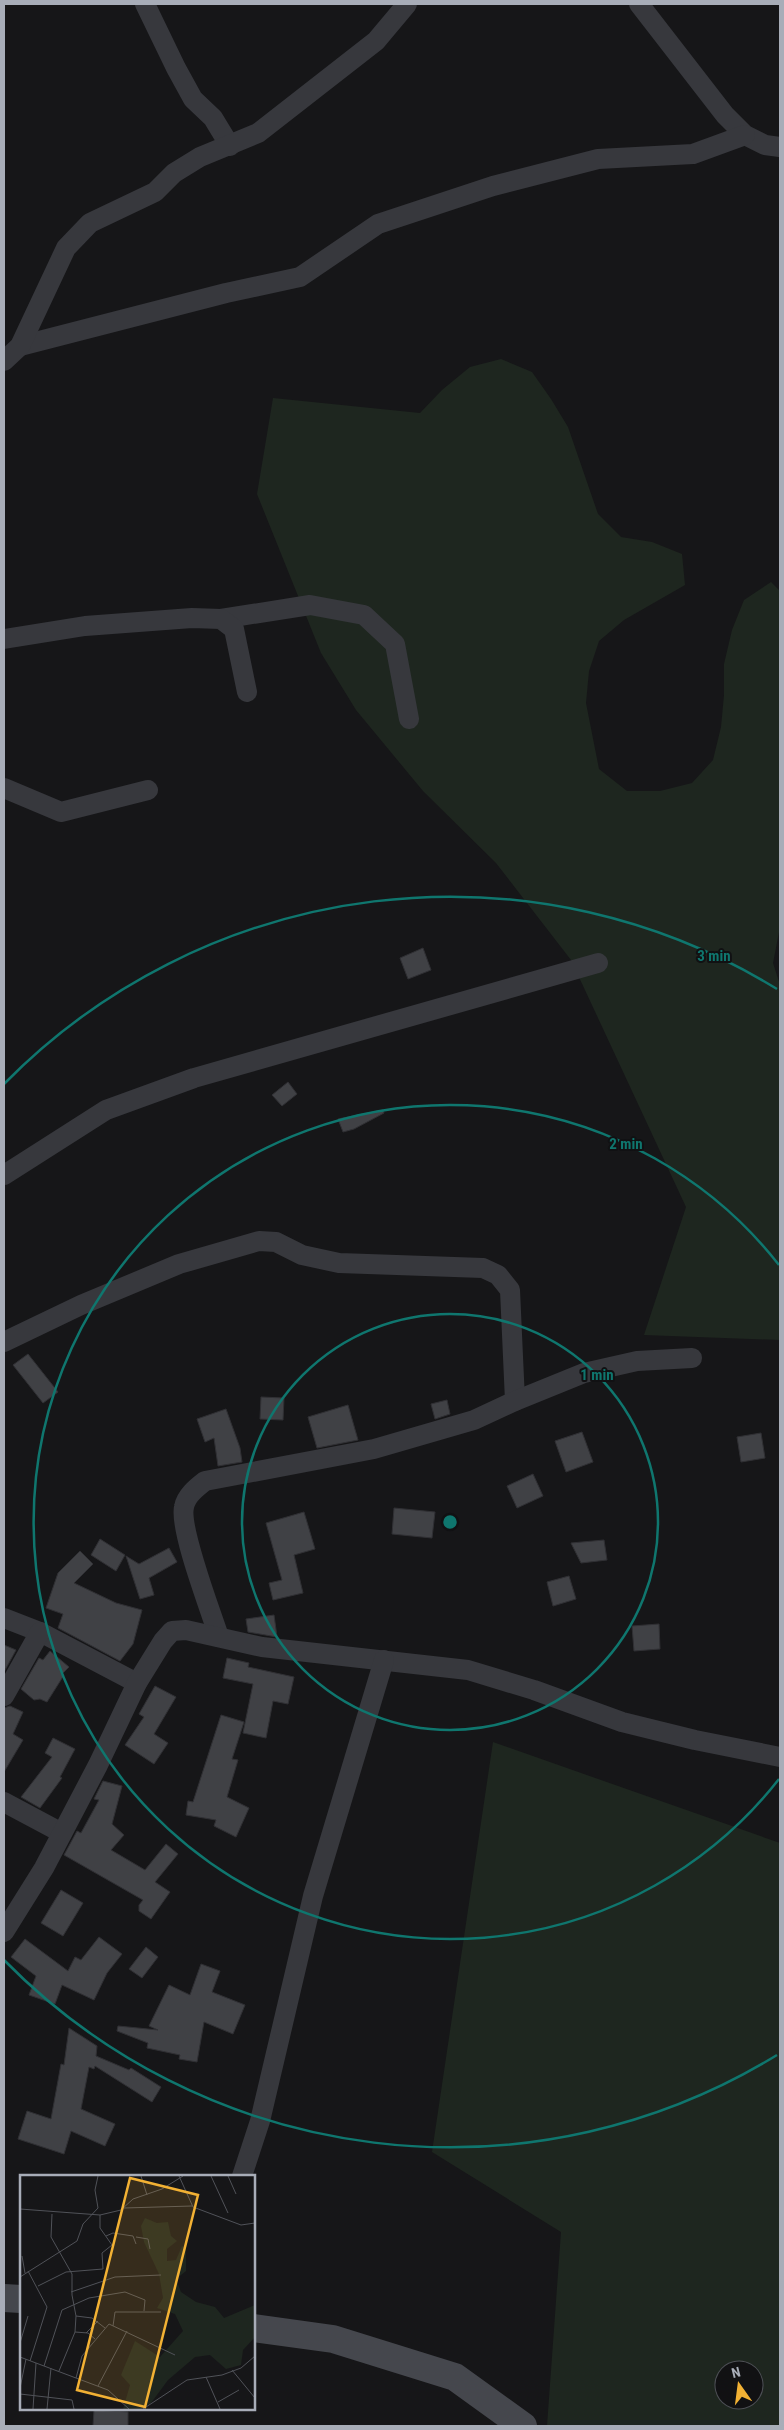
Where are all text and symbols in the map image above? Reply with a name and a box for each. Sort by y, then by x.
text: 3 min [697,947,731,965]
text: 2 min [609,1135,643,1153]
text: 1 min [580,1366,614,1384]
centre of rings [441,1513,459,1531]
inset map [20,2175,255,2410]
north arrow [714,2360,764,2410]
text: N [730,2364,742,2381]

